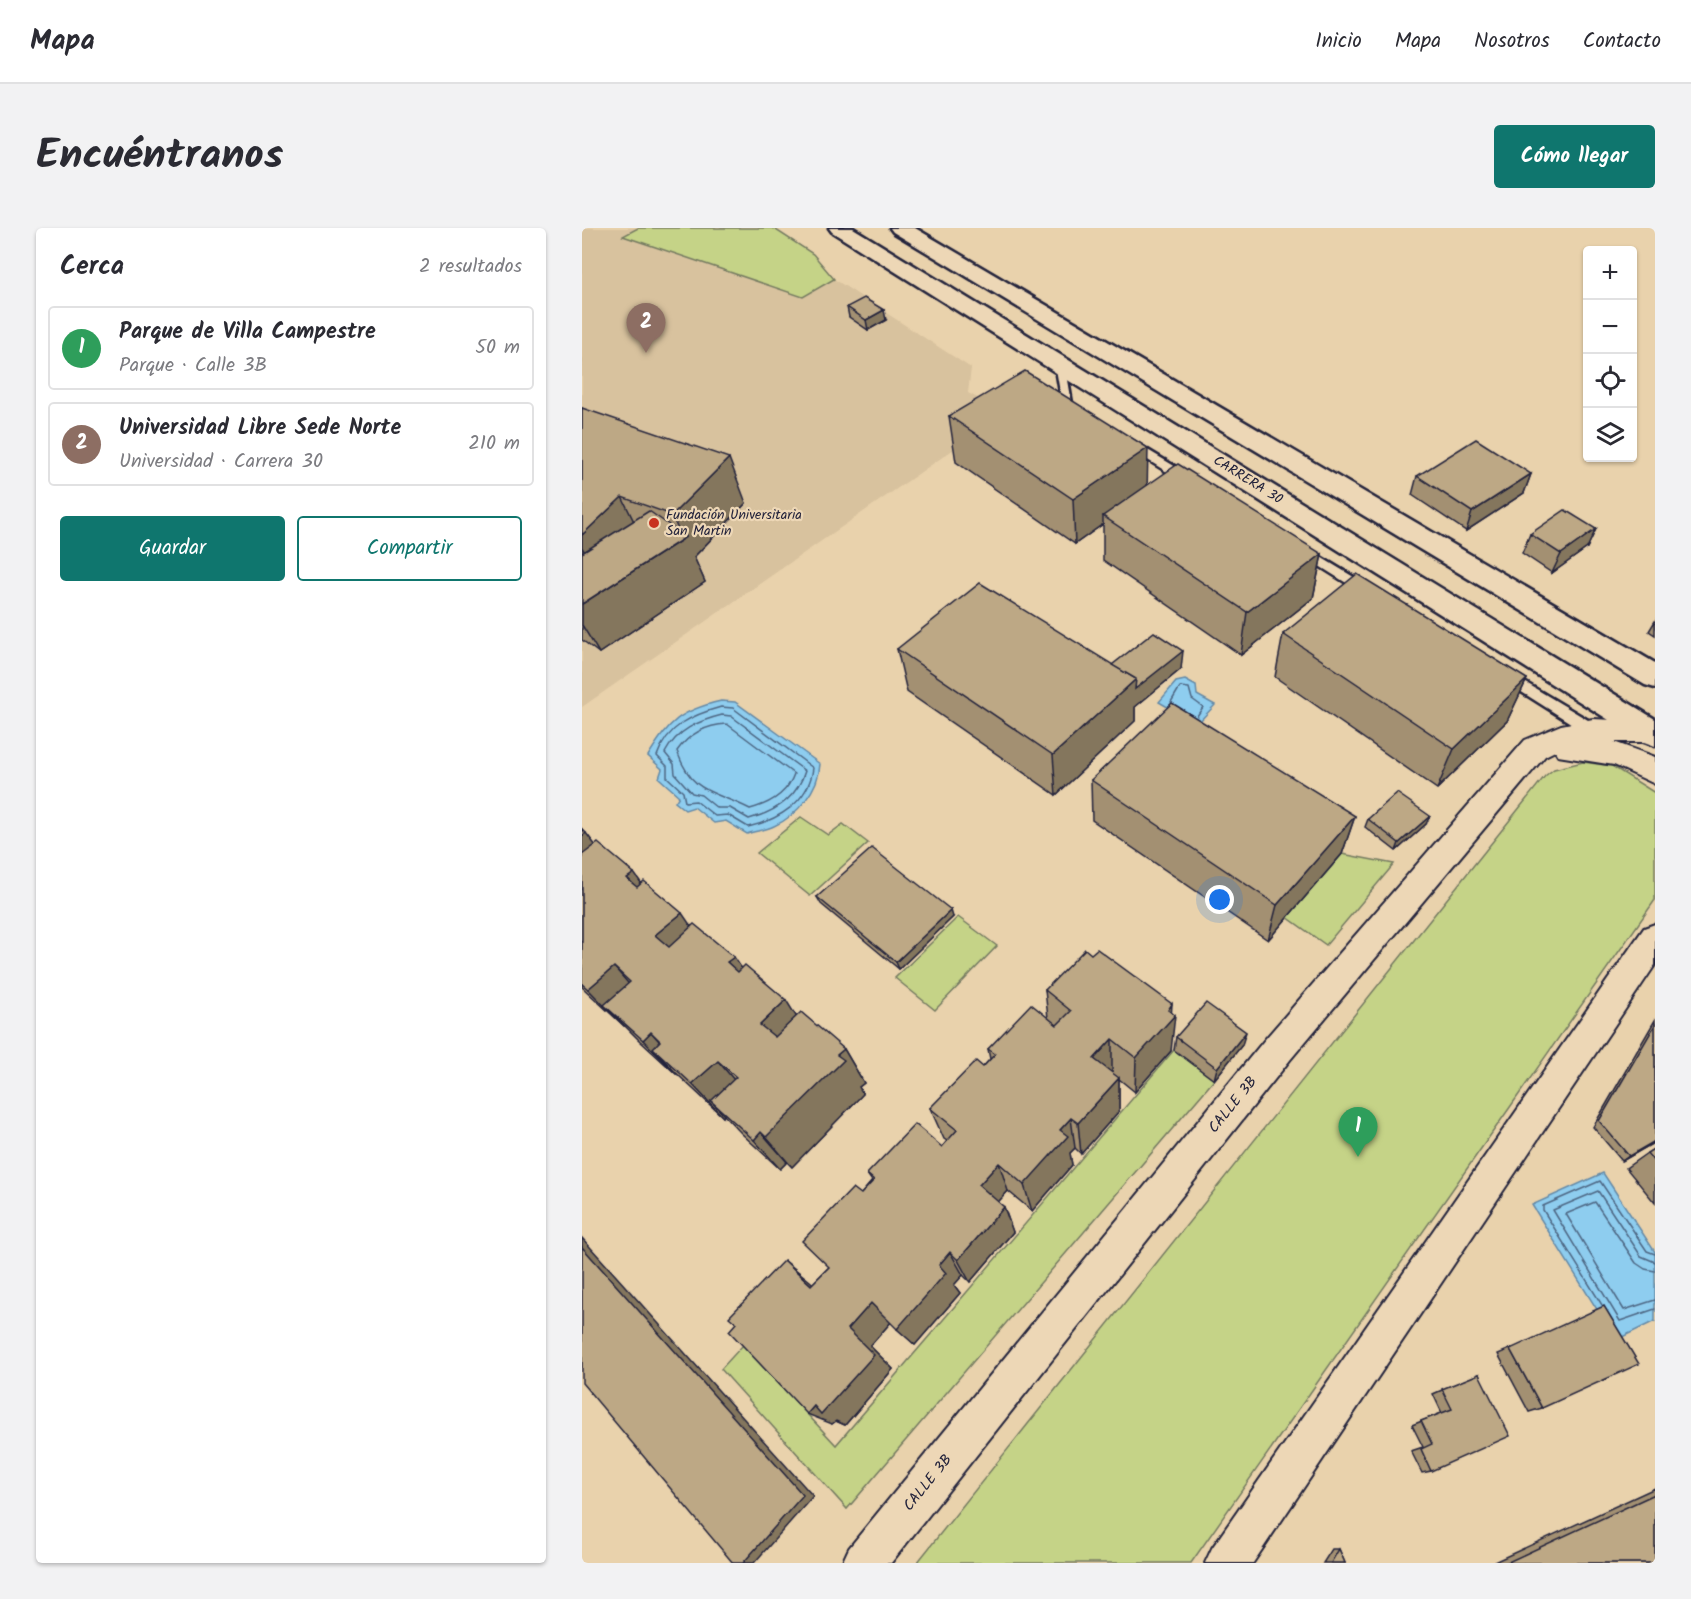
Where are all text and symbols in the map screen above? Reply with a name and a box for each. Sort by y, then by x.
text: Mapa [30,19,95,64]
text: Inicio [1315,25,1362,58]
text: Mapa [1395,25,1441,58]
text: Nosotros [1474,25,1550,58]
text: Contacto [1583,25,1661,58]
text: Encuéntranos [36,123,283,190]
button: Cómo llegar [1494,125,1655,188]
text: Cerca [60,246,124,288]
map controls [1583,246,1637,462]
button: + [1583,246,1637,300]
text: 2 resultados [419,251,522,283]
button: − [1583,300,1637,354]
pin: 2 [626,304,666,353]
text: Parque de Villa Campestre [119,315,376,350]
text: 1 [78,332,85,364]
text: 50 m [475,332,520,364]
text: Parque · Calle 3B [119,350,267,382]
button: locate [1583,354,1637,408]
button: layers [1583,408,1637,462]
text: Universidad Libre Sede Norte [119,411,401,446]
text: 2 [76,428,87,460]
text: 210 m [468,428,520,460]
text: Universidad · Carrera 30 [119,446,323,478]
street label: CARRERA 30 [1209,450,1287,510]
place label: Fundación Universitaria San Martin [666,504,802,542]
button: Guardar [60,516,285,581]
button: Compartir [297,516,522,581]
marker: Fundación Universitaria San Martin [647,516,661,530]
your location [1205,885,1234,914]
street label: CALLE 3B [1202,1071,1264,1139]
pin: 1 [1338,1108,1378,1157]
street label: CALLE 3B [897,1449,959,1517]

